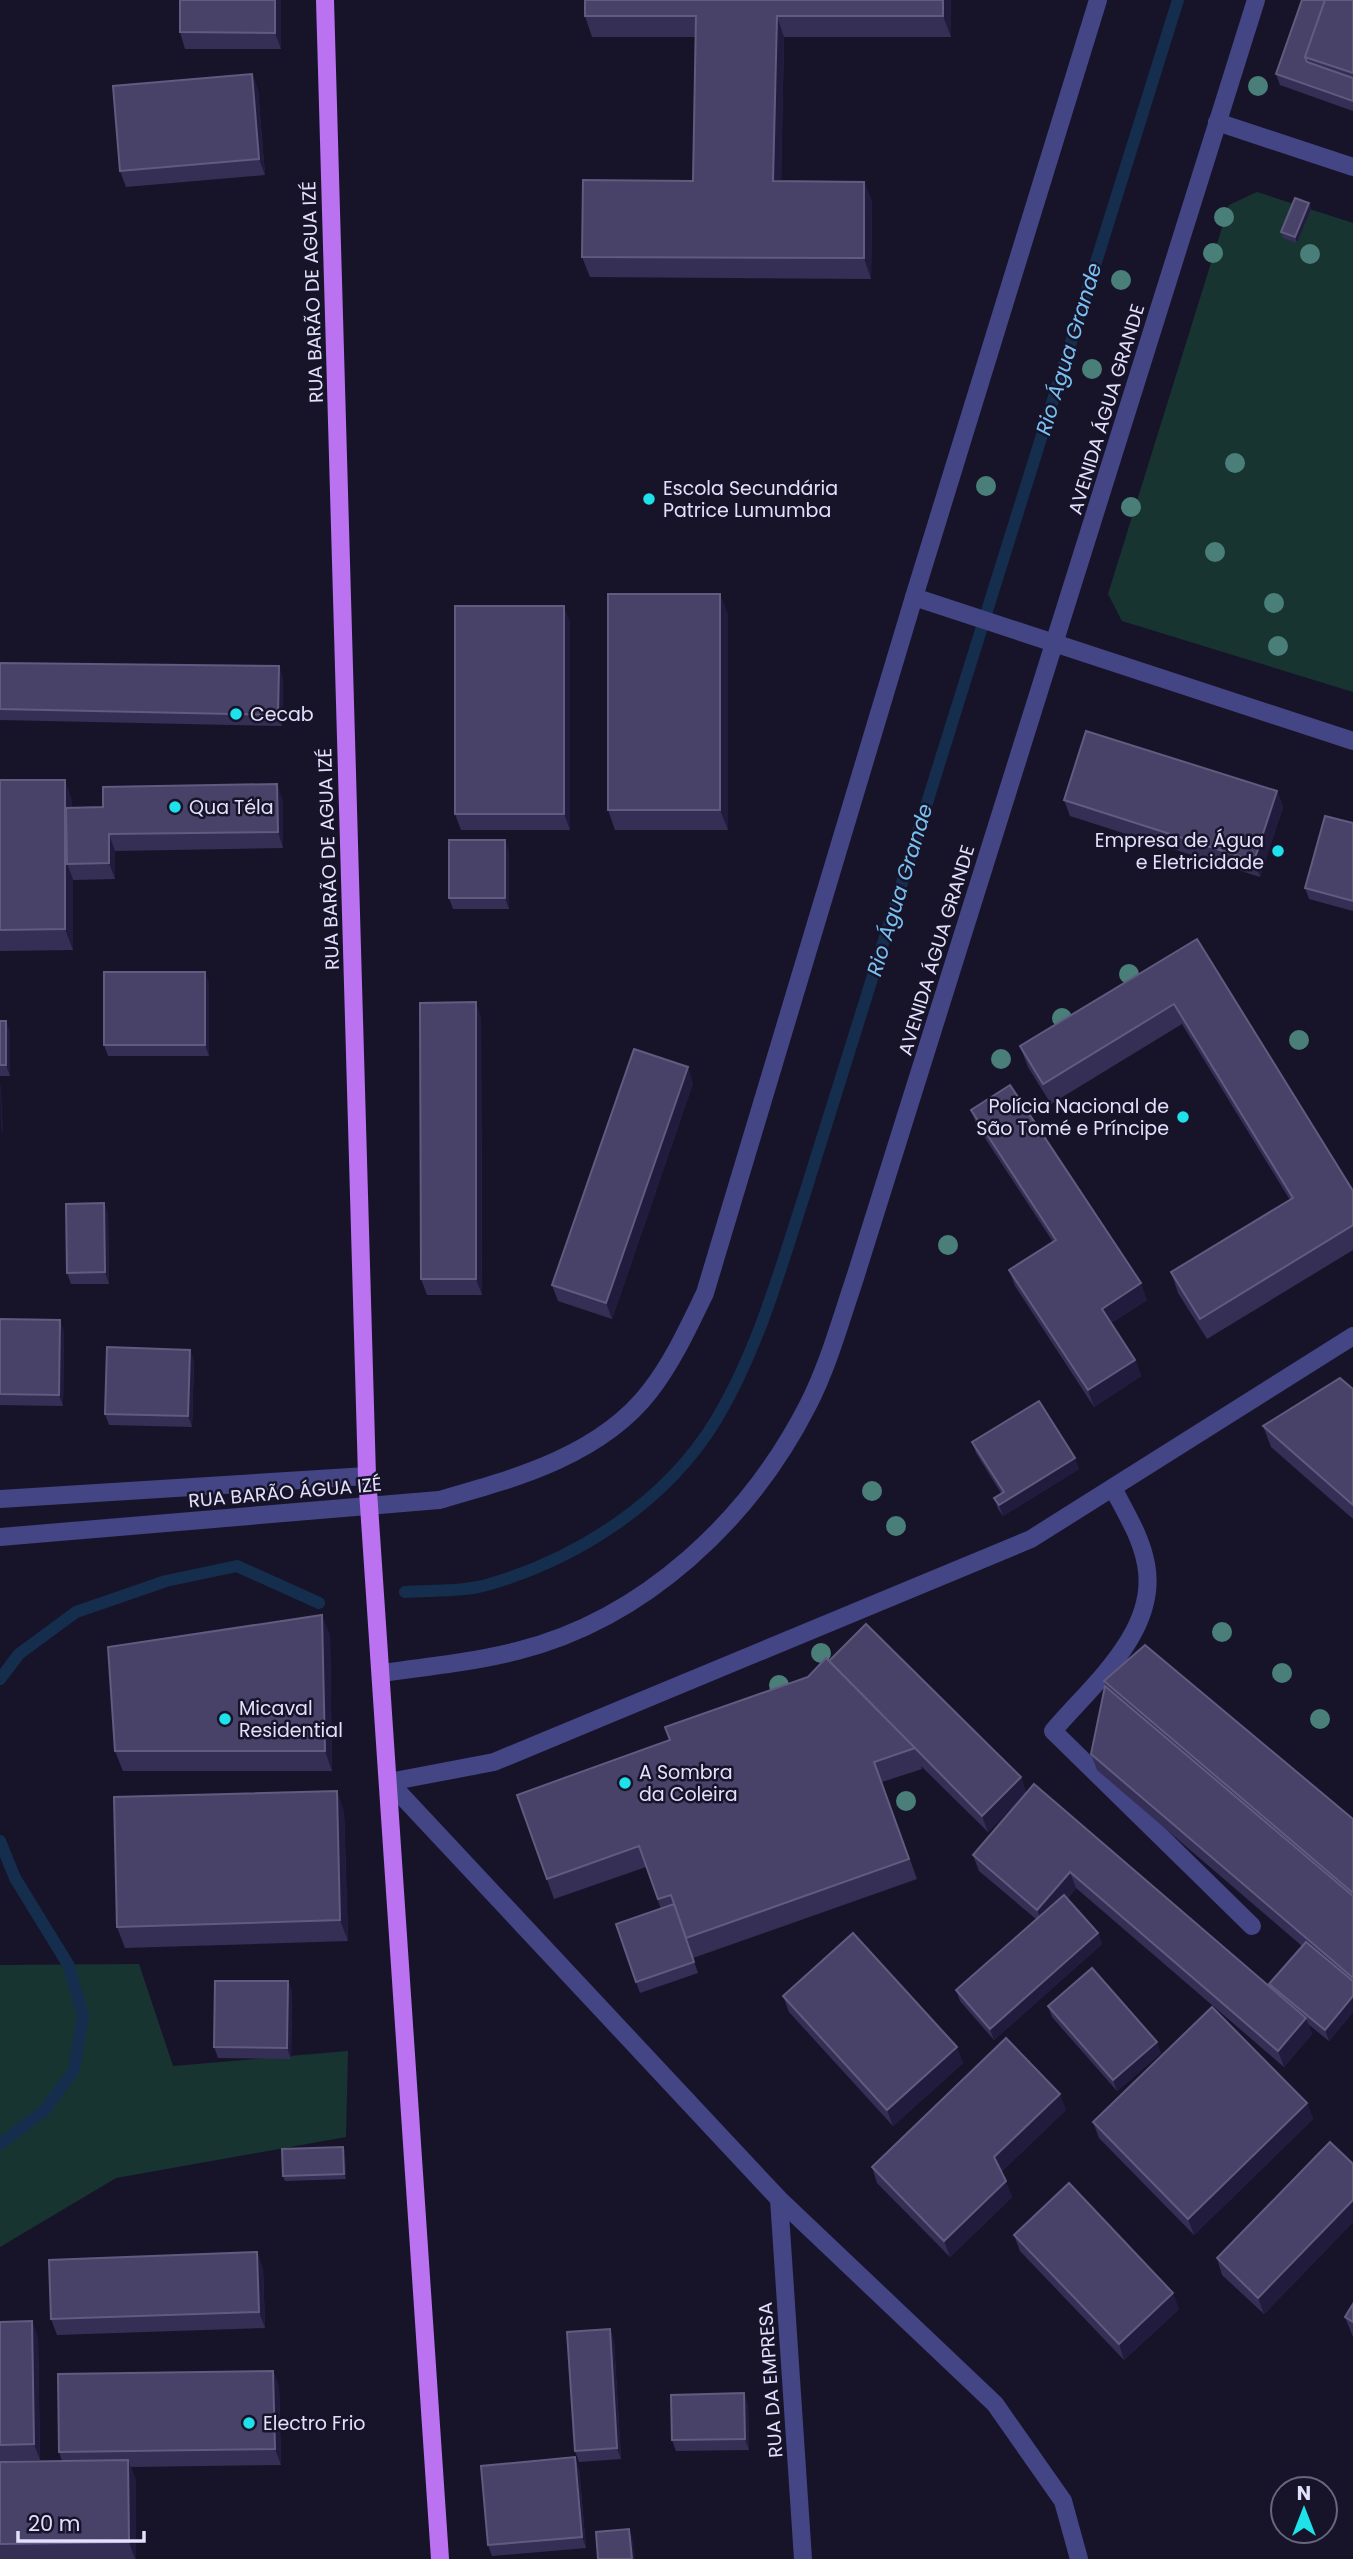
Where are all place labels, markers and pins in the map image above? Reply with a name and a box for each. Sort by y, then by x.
place label: Escola Secundária Patrice Lumumba [663,475,838,524]
marker: Escola Secundária Patrice Lumumba [641,491,657,507]
place label: Cecab [250,701,314,728]
marker: Cecab [228,706,244,722]
place label: Qua Téla [189,794,274,821]
marker: Qua Téla [167,799,183,815]
place label: Empresa de Água e Eletricidade [1095,827,1264,876]
marker: Empresa de Água e Eletricidade [1270,843,1286,859]
place label: Polícia Nacional de São Tomé e Príncipe [976,1093,1169,1142]
marker: Polícia Nacional de São Tomé e Príncipe [1175,1109,1191,1125]
place label: Micaval Residential [239,1695,343,1744]
marker: Micaval Residential [217,1711,233,1727]
place label: A Sombra da Coleira [639,1759,738,1808]
marker: A Sombra da Coleira [617,1775,633,1791]
place label: Electro Frio [263,2410,365,2437]
marker: Electro Frio [241,2415,257,2431]

